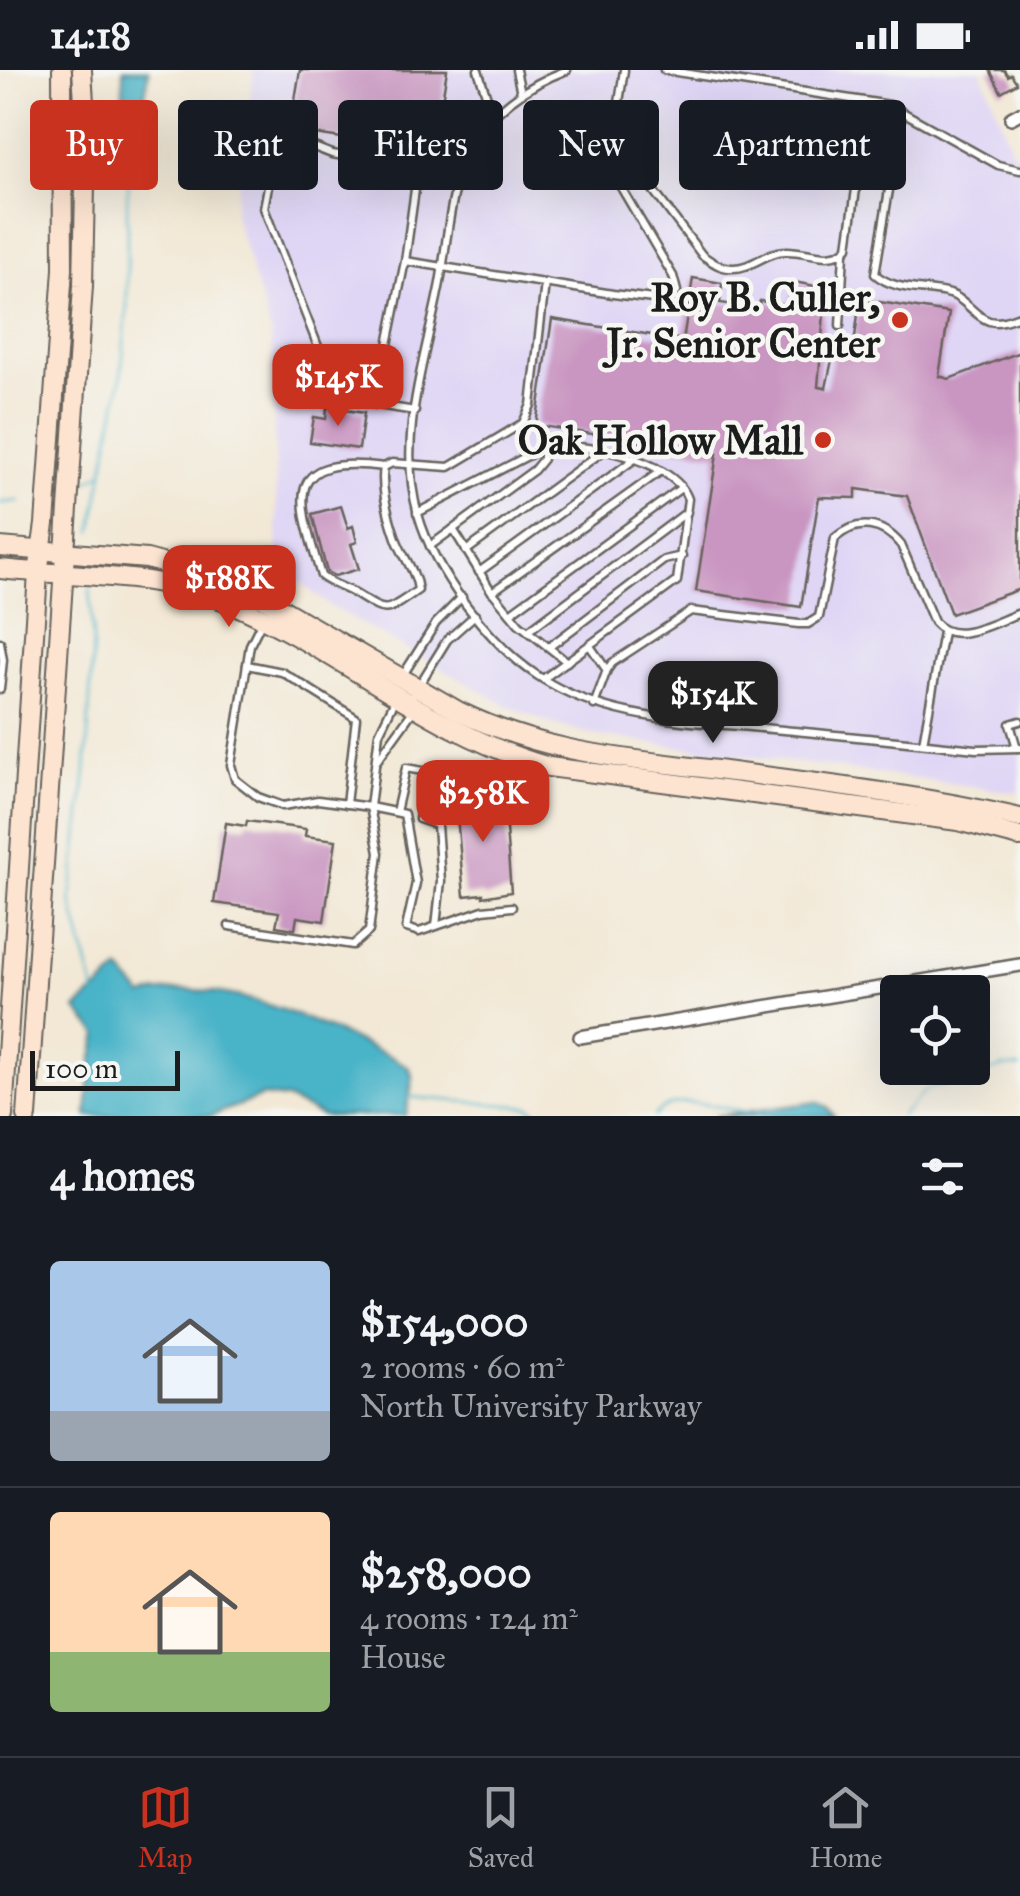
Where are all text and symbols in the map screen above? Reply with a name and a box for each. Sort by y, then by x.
text: 14:18 [50,12,131,58]
chip: Buy [30,100,158,190]
chip: Rent [178,100,318,190]
chip: Filters [338,100,503,190]
chip: New [523,100,659,190]
chip: Apartment [679,100,906,190]
place label: Roy B. Culler, Jr. Senior Center [601,273,881,368]
marker: Roy B. Culler, Jr. Senior Center [889,309,911,331]
pin: $145K [268,344,408,429]
text: $145K [294,357,382,396]
place label: Oak Hollow Mall [518,416,804,465]
marker: Oak Hollow Mall [812,429,834,451]
pin: $188K [159,545,299,630]
text: $188K [185,558,273,597]
pin: $154K [643,661,783,746]
text: $154K [670,674,756,713]
pin: $258K [413,760,553,845]
text: $258K [438,773,528,812]
map controls [880,975,990,1085]
button: locate [880,975,990,1085]
scale bar [30,1046,180,1090]
text: 100 m [45,1051,118,1086]
icon: filters [915,1149,970,1204]
text: 4 homes [50,1150,195,1202]
text: $154,000 [360,1296,528,1348]
icon: home [130,1301,250,1421]
text: 2 rooms · 60 m² [360,1348,565,1387]
text: North University Parkway [360,1387,702,1426]
text: $258,000 [360,1547,532,1599]
icon: home [130,1552,250,1672]
text: 4 rooms · 124 m² [360,1599,578,1638]
text: House [360,1638,446,1677]
tab: Map [138,1780,193,1875]
tab: Saved [468,1780,534,1875]
tab: Home [809,1780,882,1875]

